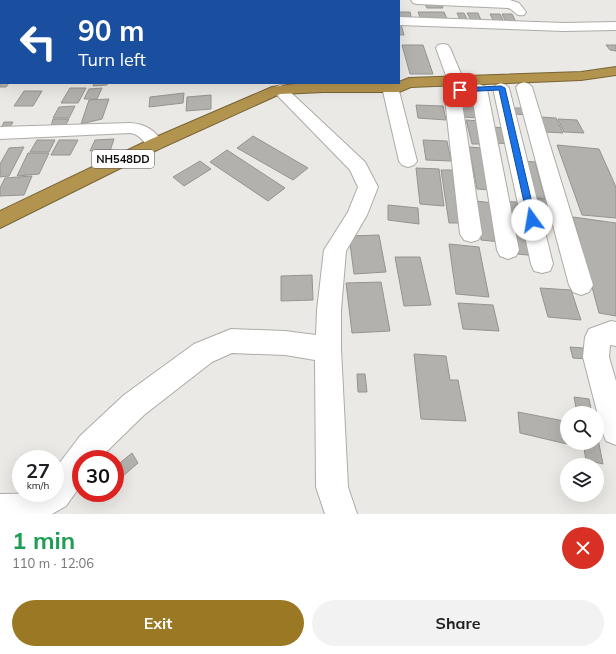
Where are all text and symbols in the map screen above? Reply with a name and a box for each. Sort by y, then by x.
text: 90 m [78,13,144,48]
icon: left [12,16,64,68]
text: Turn left [78,48,146,71]
pin [443,73,477,107]
icon: arrive [449,79,471,101]
road number: NH548DD [92,150,154,168]
position arrow [511,199,553,241]
map controls [560,406,604,502]
button: search [560,406,604,450]
speed limit sign: 30 [72,450,124,502]
text: 27 [26,458,50,483]
button: layers [560,458,604,502]
text: km/h [27,479,49,492]
text: 1 min [12,525,75,555]
button: close [562,527,604,569]
text: 110 m · 12:06 [12,555,94,571]
button: Exit [12,600,304,646]
button: Share [312,600,604,646]

